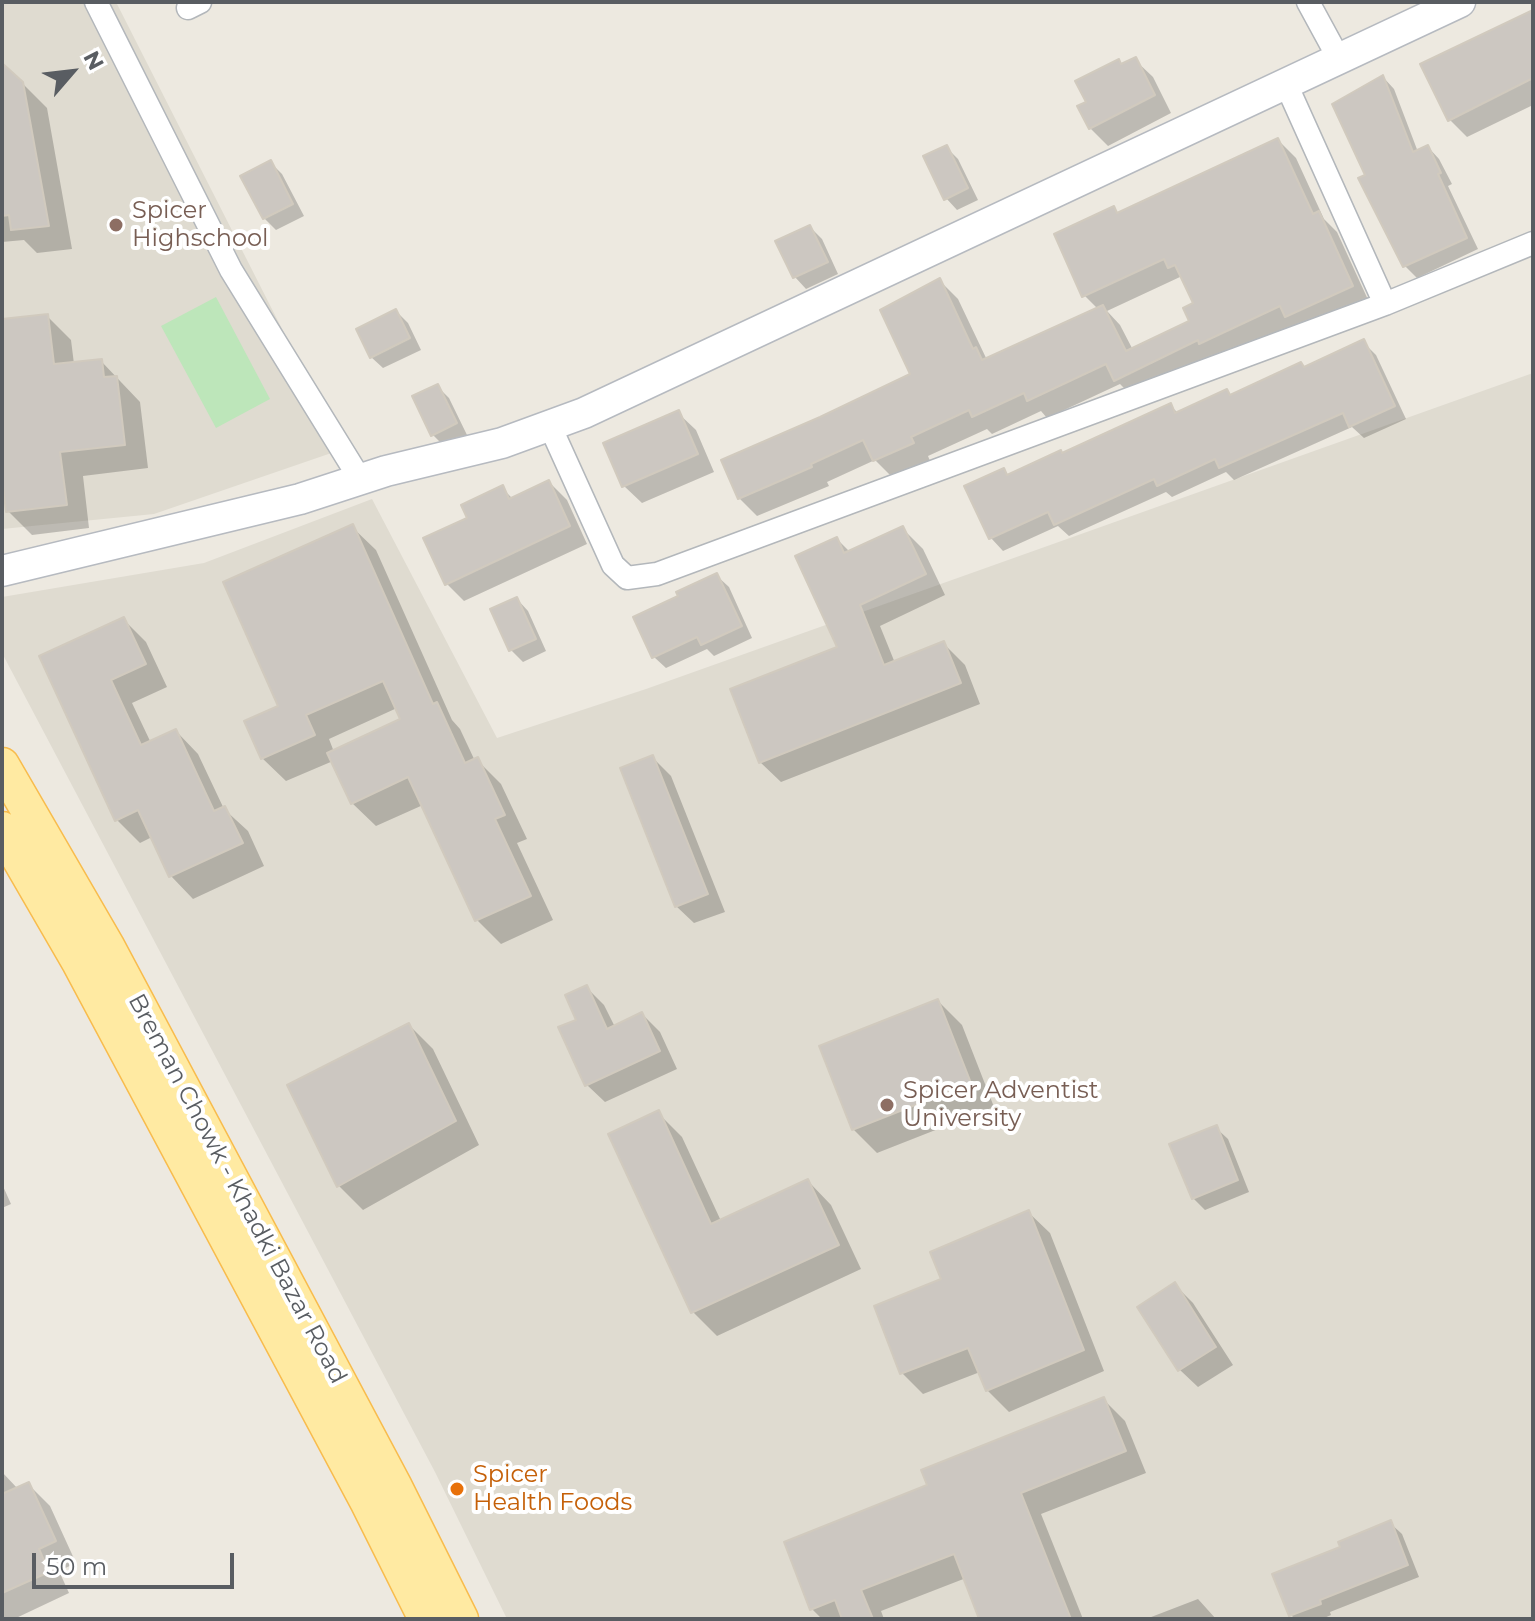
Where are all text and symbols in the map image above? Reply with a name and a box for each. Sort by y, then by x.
north arrow [32,32,112,112]
text: N [78,46,110,75]
place label: Spicer Highschool [132,197,268,253]
marker: Spicer Highschool [107,216,125,234]
street label: Breman Chowk - Khadki Bazar Road [122,989,352,1389]
place label: Spicer Adventist University [903,1077,1099,1133]
marker: Spicer Adventist University [878,1096,896,1114]
place label: Spicer Health Foods [473,1461,632,1517]
marker: Spicer Health Foods [448,1480,466,1498]
scale bar [36,1537,238,1587]
text: 50 m [46,1552,107,1581]

